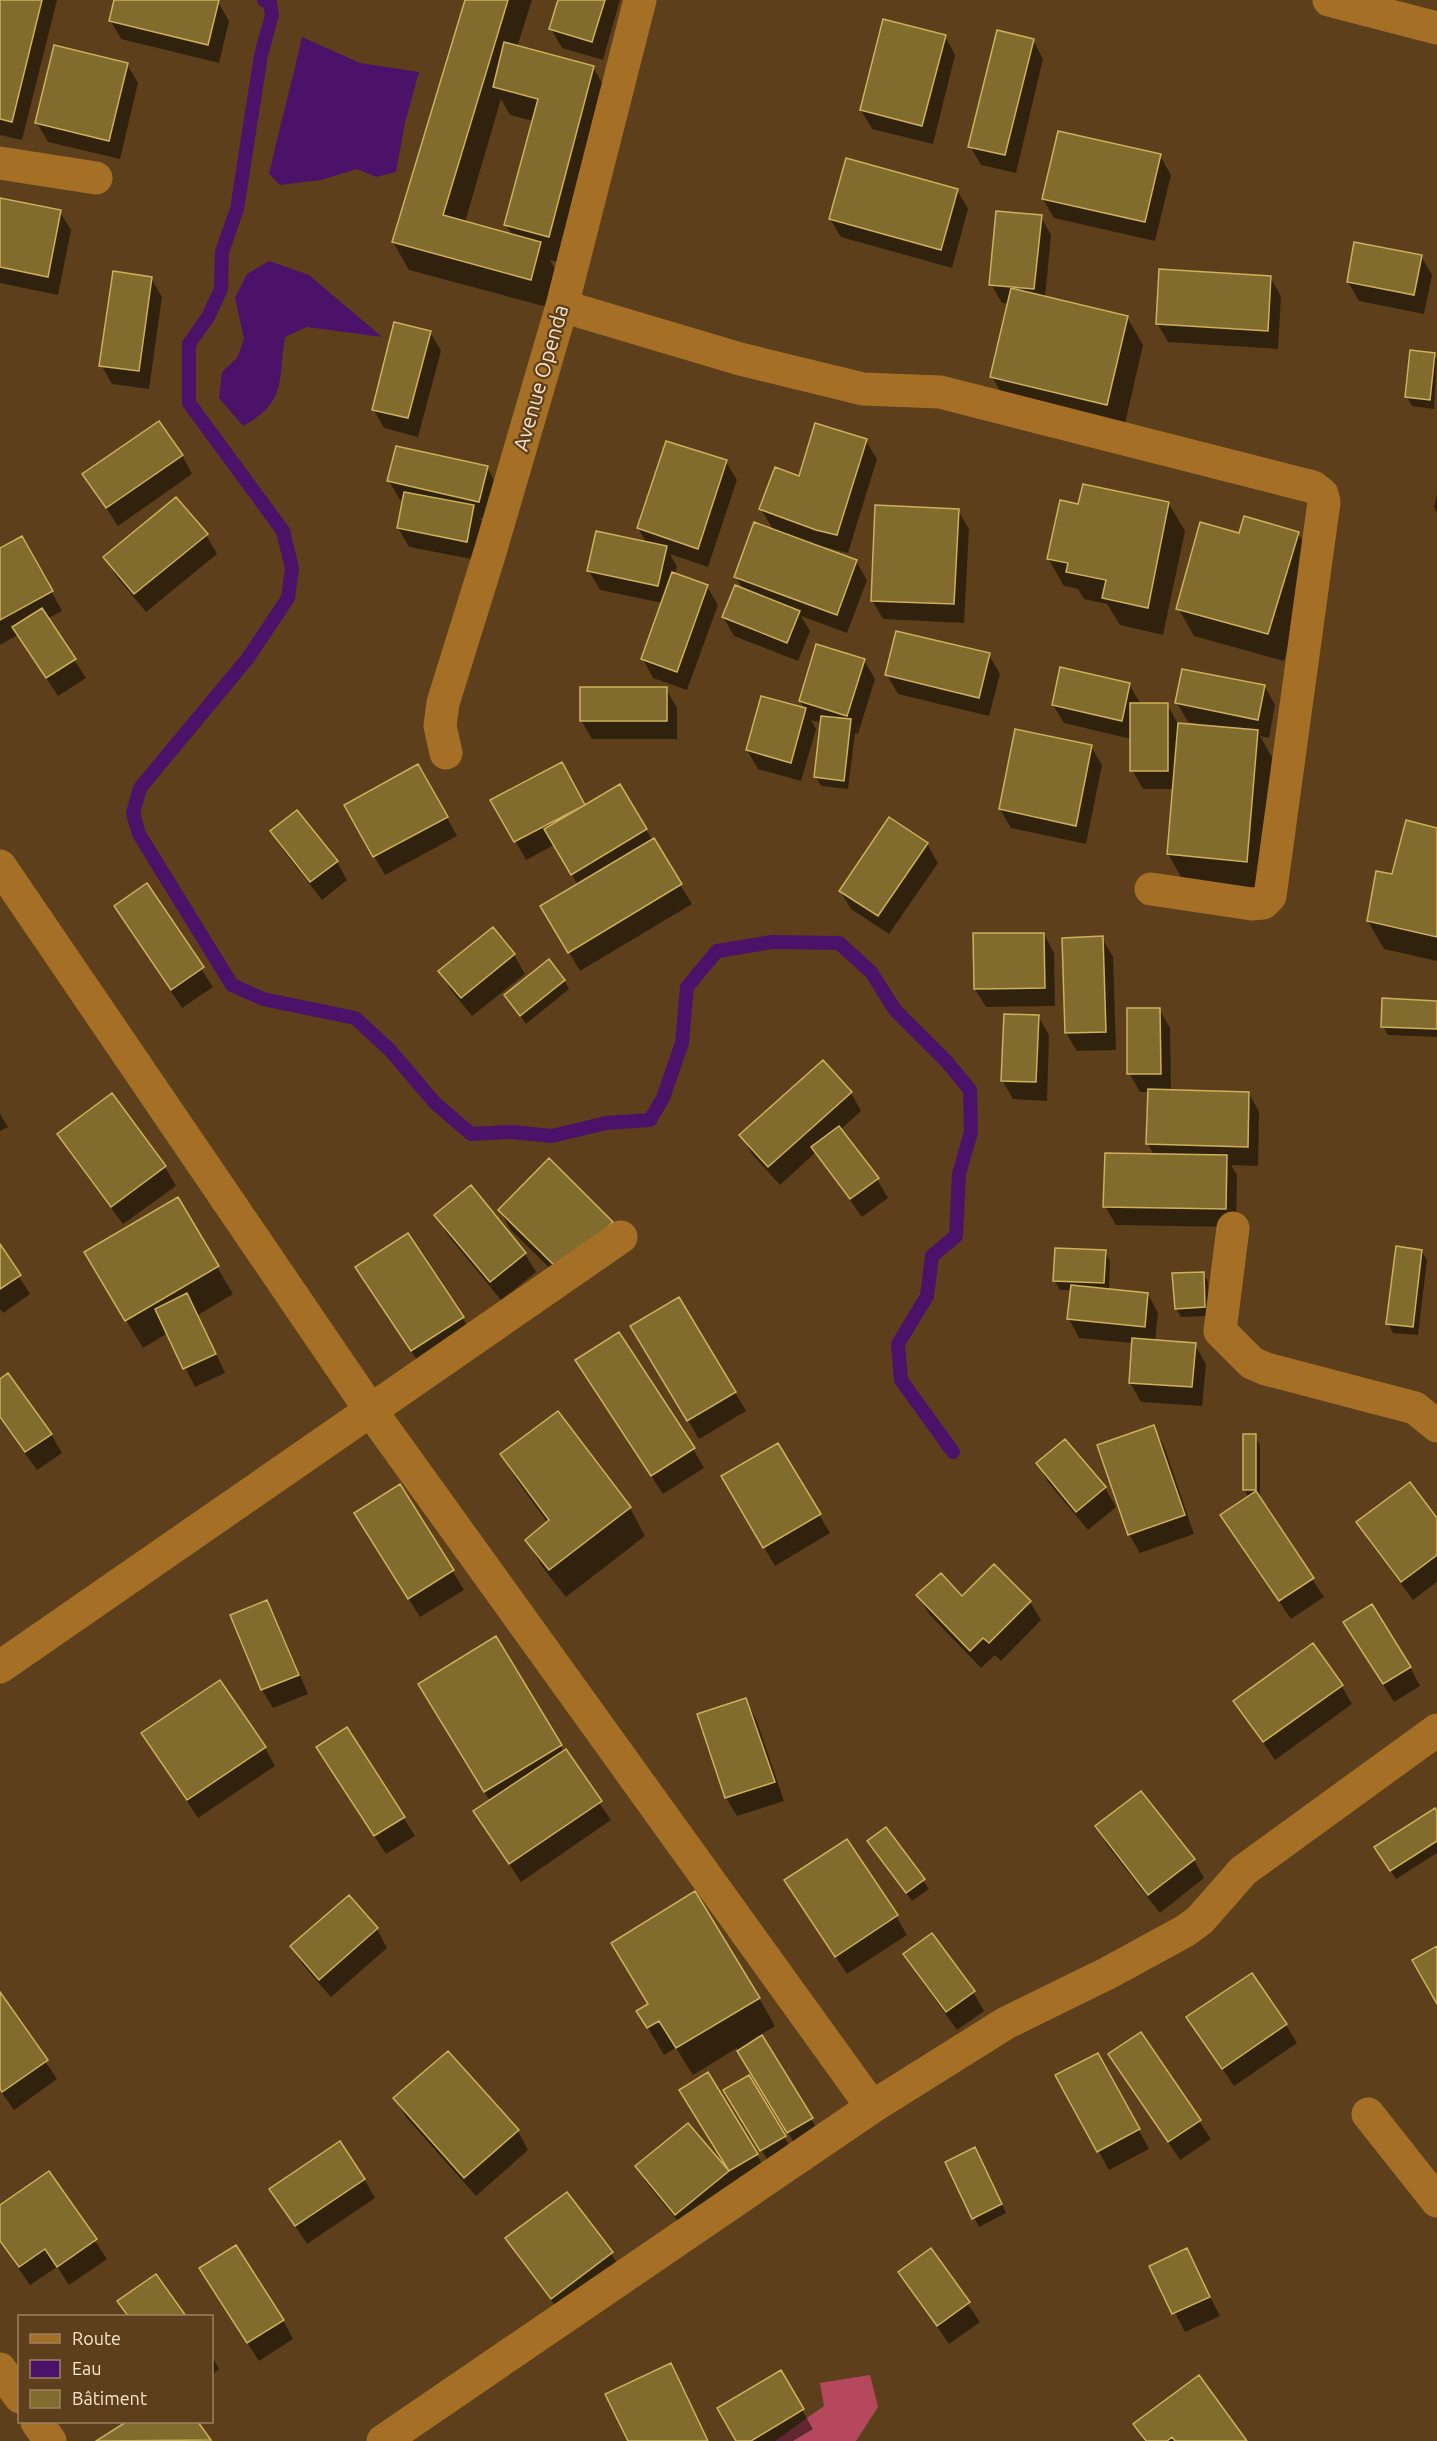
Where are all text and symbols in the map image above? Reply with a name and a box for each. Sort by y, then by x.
street label: Avenue Openda [508,302,572,454]
legend [18,2315,213,2423]
text: Route [72,2328,121,2348]
text: Eau [72,2358,102,2378]
text: Bâtiment [72,2388,147,2408]

